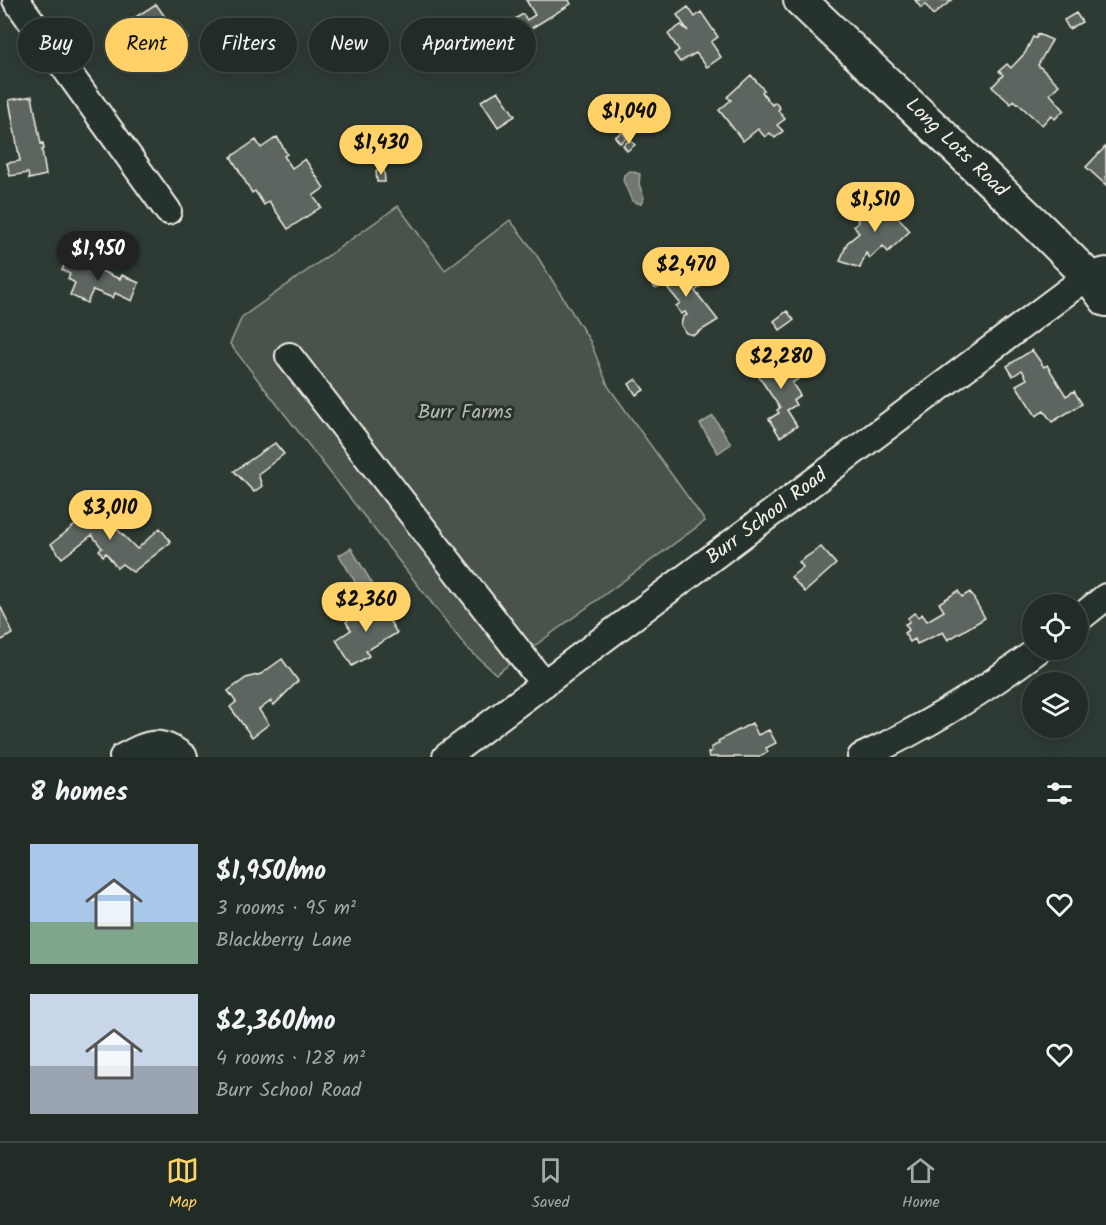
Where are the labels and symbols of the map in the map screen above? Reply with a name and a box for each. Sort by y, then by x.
street label: Long Lots Road [897,90,1016,206]
pin: $1,040 [580,94,678,145]
pin: $1,430 [332,125,430,176]
pin: $1,510 [826,182,924,233]
pin: $1,950 [49,231,147,282]
pin: $2,470 [637,247,735,298]
pin: $2,280 [732,339,830,390]
park label: Burr Farms [418,397,513,429]
street label: Burr School Road [699,460,835,573]
pin: $3,010 [61,490,159,541]
pin: $2,360 [317,582,415,633]

